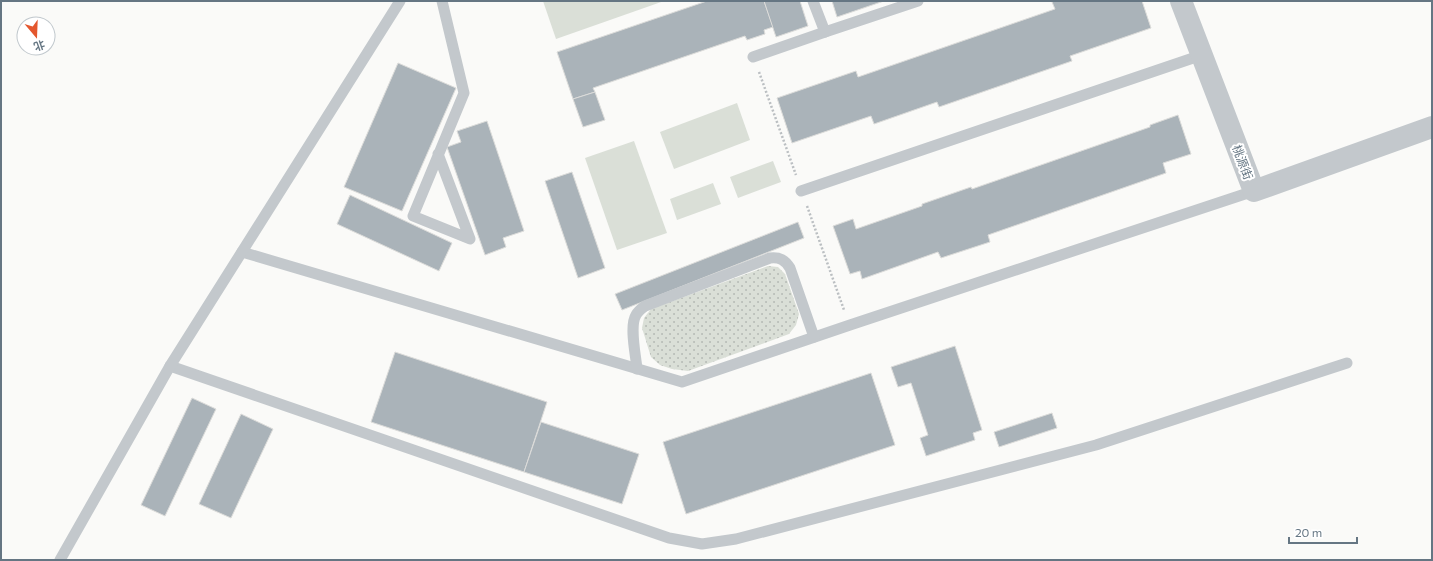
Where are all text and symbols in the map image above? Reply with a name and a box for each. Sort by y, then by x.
north arrow [16,16,56,56]
text: 北 [32,38,47,54]
street label: 桃源街 [1230,143,1256,181]
scale bar [1289,519,1357,545]
text: 20 m [1295,525,1322,539]

